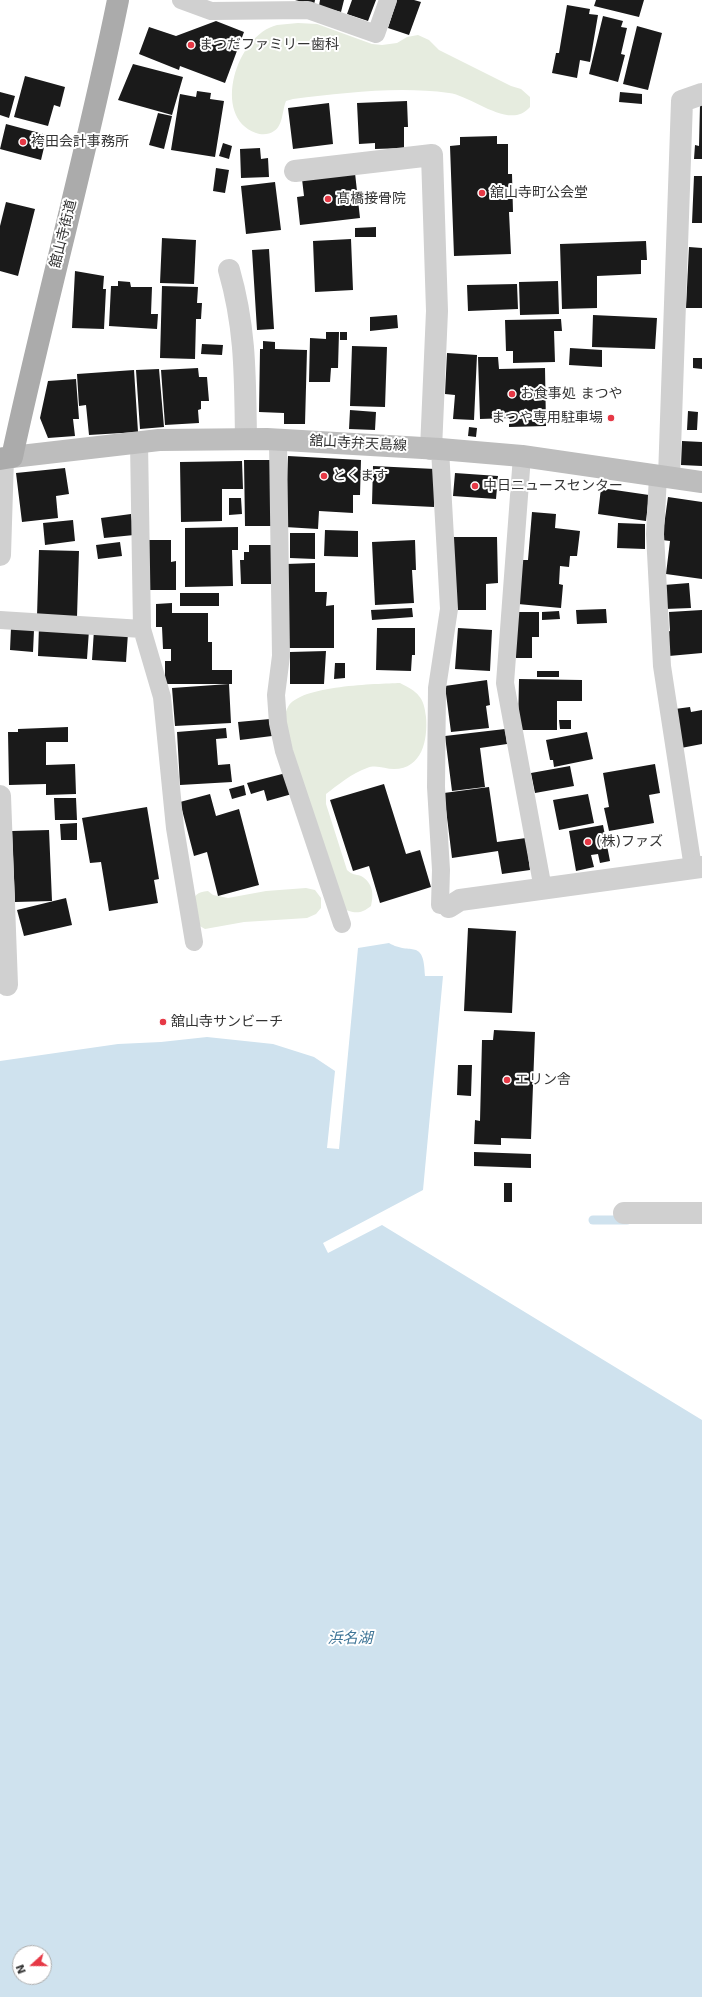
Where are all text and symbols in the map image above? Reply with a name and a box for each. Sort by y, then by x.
place label: まつだファミリー歯科 [199,37,339,53]
marker: まつだファミリー歯科 [186,40,196,50]
place label: 袴田会計事務所 [31,134,129,150]
marker: 袴田会計事務所 [18,137,28,147]
place label: 舘山寺町公会堂 [490,185,588,201]
marker: 舘山寺町公会堂 [477,188,487,198]
place label: 髙橋接骨院 [336,191,406,207]
marker: 髙橋接骨院 [323,194,333,204]
street label: 舘山寺街道 [47,198,81,270]
place label: お食事処 まつや [520,386,622,402]
marker: お食事処 まつや [507,389,517,399]
place label: まつや専用駐車場 [491,410,603,426]
marker: まつや専用駐車場 [606,413,616,423]
street label: 舘山寺弁天島線 [309,433,407,455]
place label: とくます [332,468,388,484]
marker: とくます [319,471,329,481]
place label: 中日ニュースセンター [483,478,623,494]
marker: 中日ニュースセンター [470,481,480,491]
place label: (株)ファズ [596,834,663,850]
marker: (株)ファズ [583,837,593,847]
place label: 舘山寺サンビーチ [171,1014,283,1030]
marker: 舘山寺サンビーチ [158,1017,168,1027]
place label: エリン舎 [515,1072,571,1088]
marker: エリン舎 [502,1075,512,1085]
water label: 浜名湖 [328,1630,372,1648]
north arrow [12,1945,52,1985]
text: N [14,1962,29,1976]

